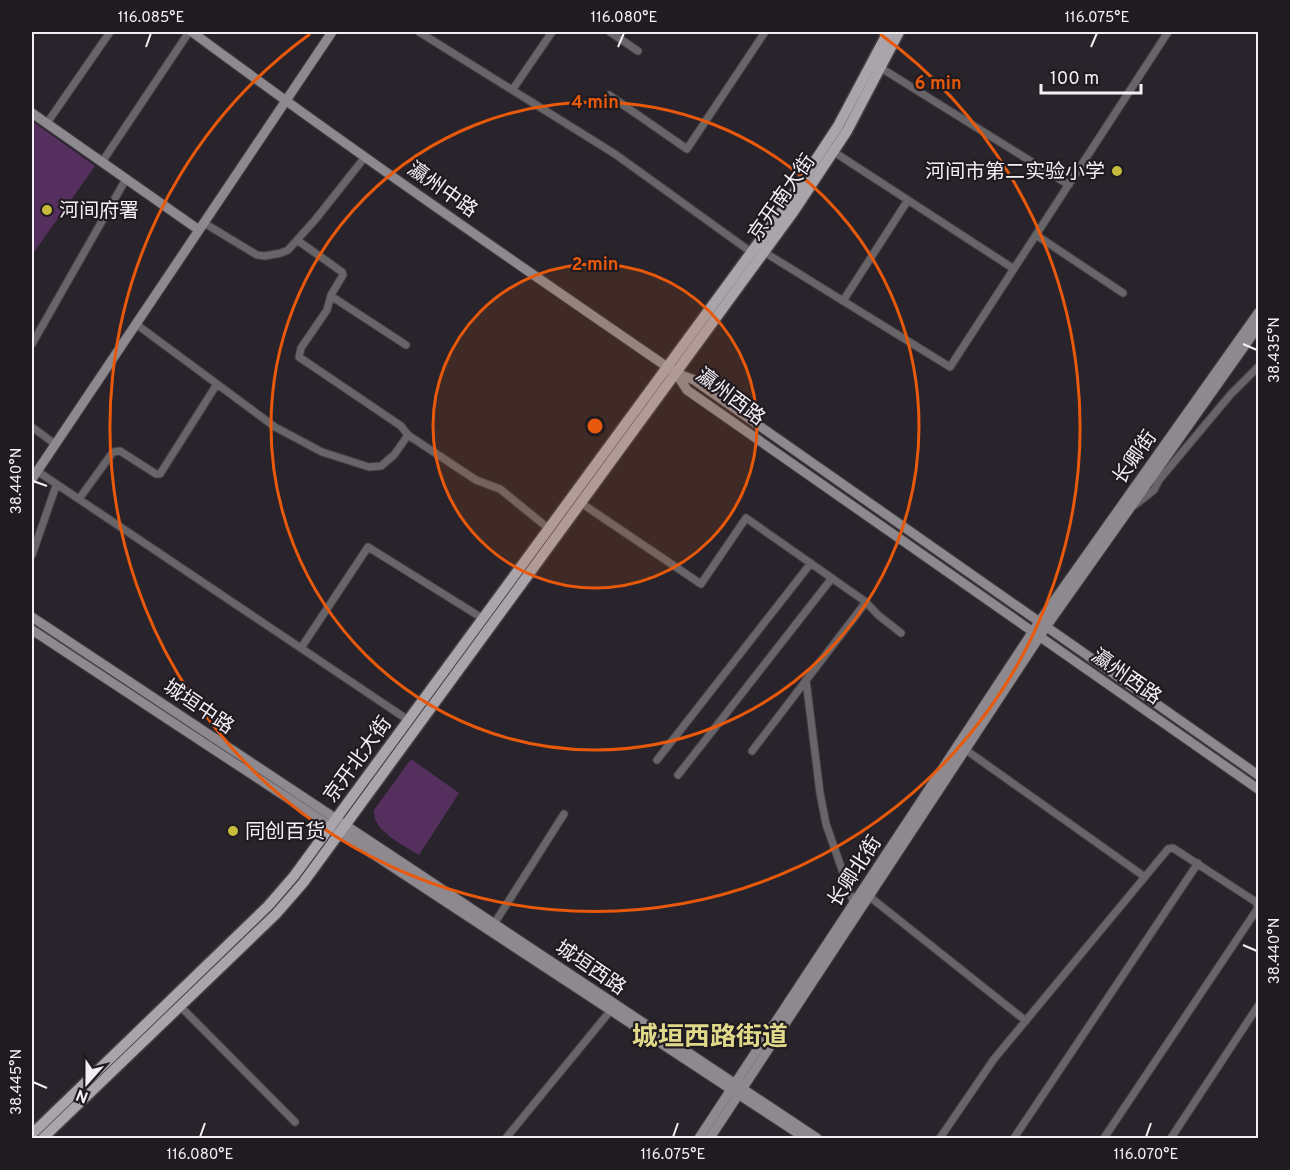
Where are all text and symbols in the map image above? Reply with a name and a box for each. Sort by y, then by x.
text: 116.085°E [118,9,184,28]
text: 116.080°E [591,9,657,28]
text: 116.075°E [1065,9,1129,28]
scale bar [1041,57,1142,95]
text: 100 m [1050,68,1099,91]
text: 6 min [914,73,962,96]
text: 4 min [571,92,619,115]
street label: 京开南大街 [743,150,822,247]
street label: 瀛州中路 [402,157,482,224]
place label: 河间市第二实验小学 [925,160,1105,186]
marker: 河间市第二实验小学 [1110,164,1124,178]
place label: 河间府署 [59,199,139,225]
marker: 河间府署 [40,203,54,217]
text: 2 min [571,254,619,277]
text: 38.435°N [1266,317,1285,383]
street label: 瀛州西路 [690,363,770,432]
centre of rings [585,416,605,436]
street label: 长卿街 [1108,426,1163,490]
text: 38.440°N [8,448,27,514]
street label: 瀛州西路 [1086,644,1166,711]
street label: 城垣中路 [157,675,238,741]
street label: 京开北大街 [319,712,399,808]
place label: 同创百货 [245,820,325,846]
marker: 同创百货 [226,824,240,838]
street label: 长卿北街 [823,831,888,913]
text: 38.440°N [1266,918,1285,984]
street label: 城垣西路 [549,936,630,1002]
district label: 城垣西路街道 [632,1022,788,1055]
text: 38.445°N [8,1049,27,1115]
north arrow [57,1053,117,1113]
text: N [73,1084,91,1107]
text: 116.080°E [167,1146,233,1165]
text: 116.075°E [641,1146,705,1165]
text: 116.070°E [1114,1146,1178,1165]

